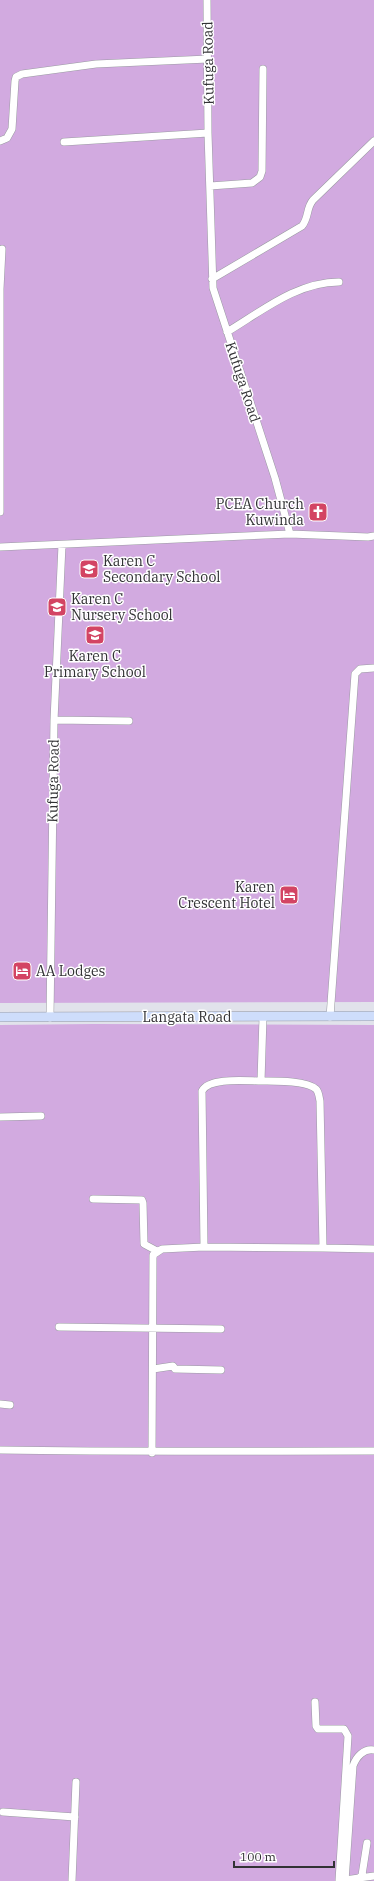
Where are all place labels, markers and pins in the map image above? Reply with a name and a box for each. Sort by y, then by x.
place label: PCEA Church Kuwinda [216,495,304,529]
church icon: PCEA Church Kuwinda [307,501,329,523]
place label: Karen C Secondary School [103,552,221,586]
school or university icon: Karen C Secondary School [78,558,100,580]
place label: Karen C Nursery School [71,590,173,624]
school or university icon: Karen C Nursery School [46,596,68,618]
school or university icon: Karen C Primary School [84,624,106,646]
place label: Karen C Primary School [44,647,146,681]
place label: Karen Crescent Hotel [178,878,275,912]
hotel icon: Karen Crescent Hotel [278,884,300,906]
hotel icon: AA Lodges [11,960,33,982]
place label: AA Lodges [36,962,106,980]

